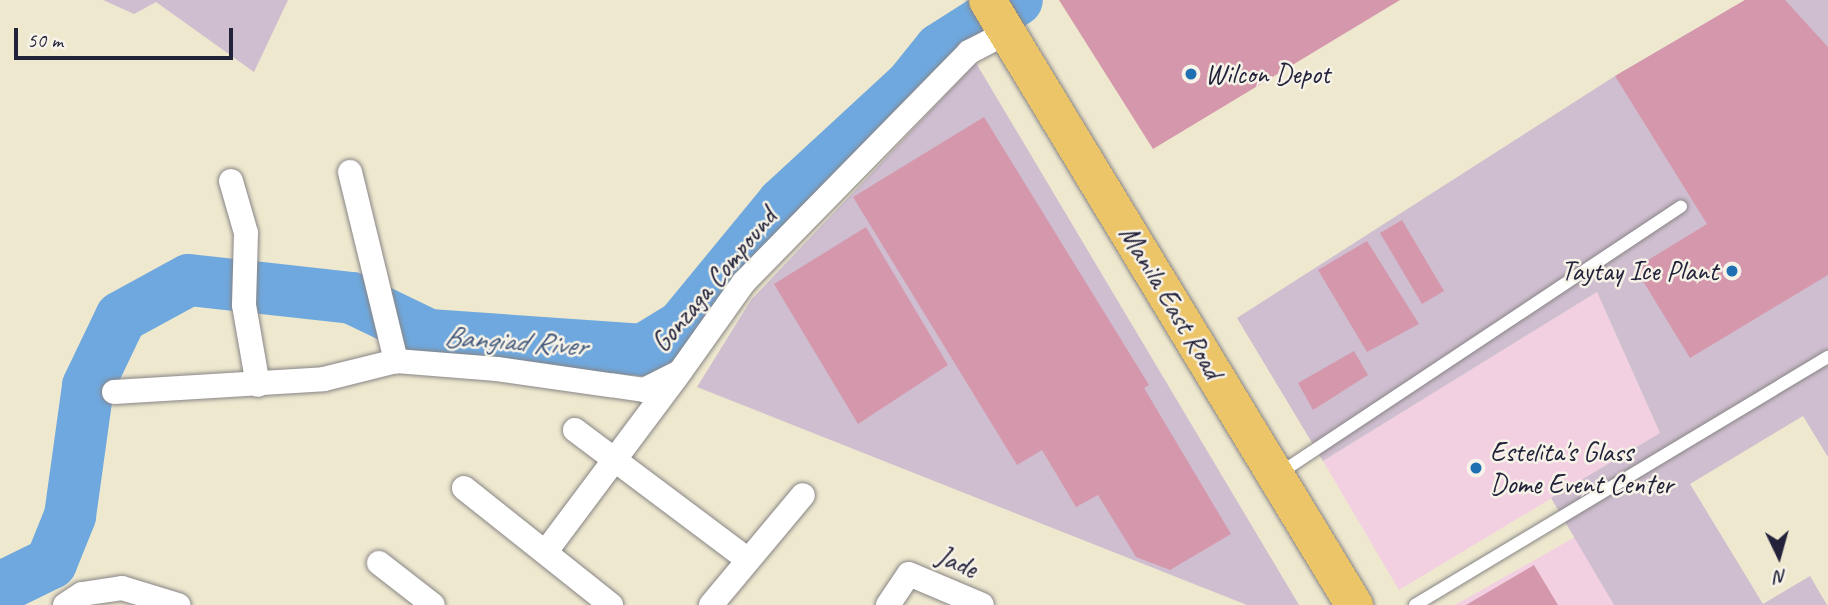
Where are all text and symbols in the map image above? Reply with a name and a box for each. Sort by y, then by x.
scale bar [18,14,236,58]
text: 50 m [27,27,63,53]
place label: Wilcon Depot [1205,57,1330,91]
marker: Wilcon Depot [1183,66,1199,82]
street label: Gonzaga Compound [644,201,784,359]
street label: Manila East Road [1112,219,1230,385]
place label: Taytay Ice Plant [1561,254,1718,288]
marker: Taytay Ice Plant [1724,263,1740,279]
water label: Bangiad River [443,318,587,364]
place label: Estelita's Glass Dome Event Center [1490,435,1673,501]
marker: Estelita's Glass Dome Event Center [1468,460,1484,476]
north arrow [1744,521,1814,591]
street label: Jade [932,539,982,585]
text: N [1774,564,1788,589]

